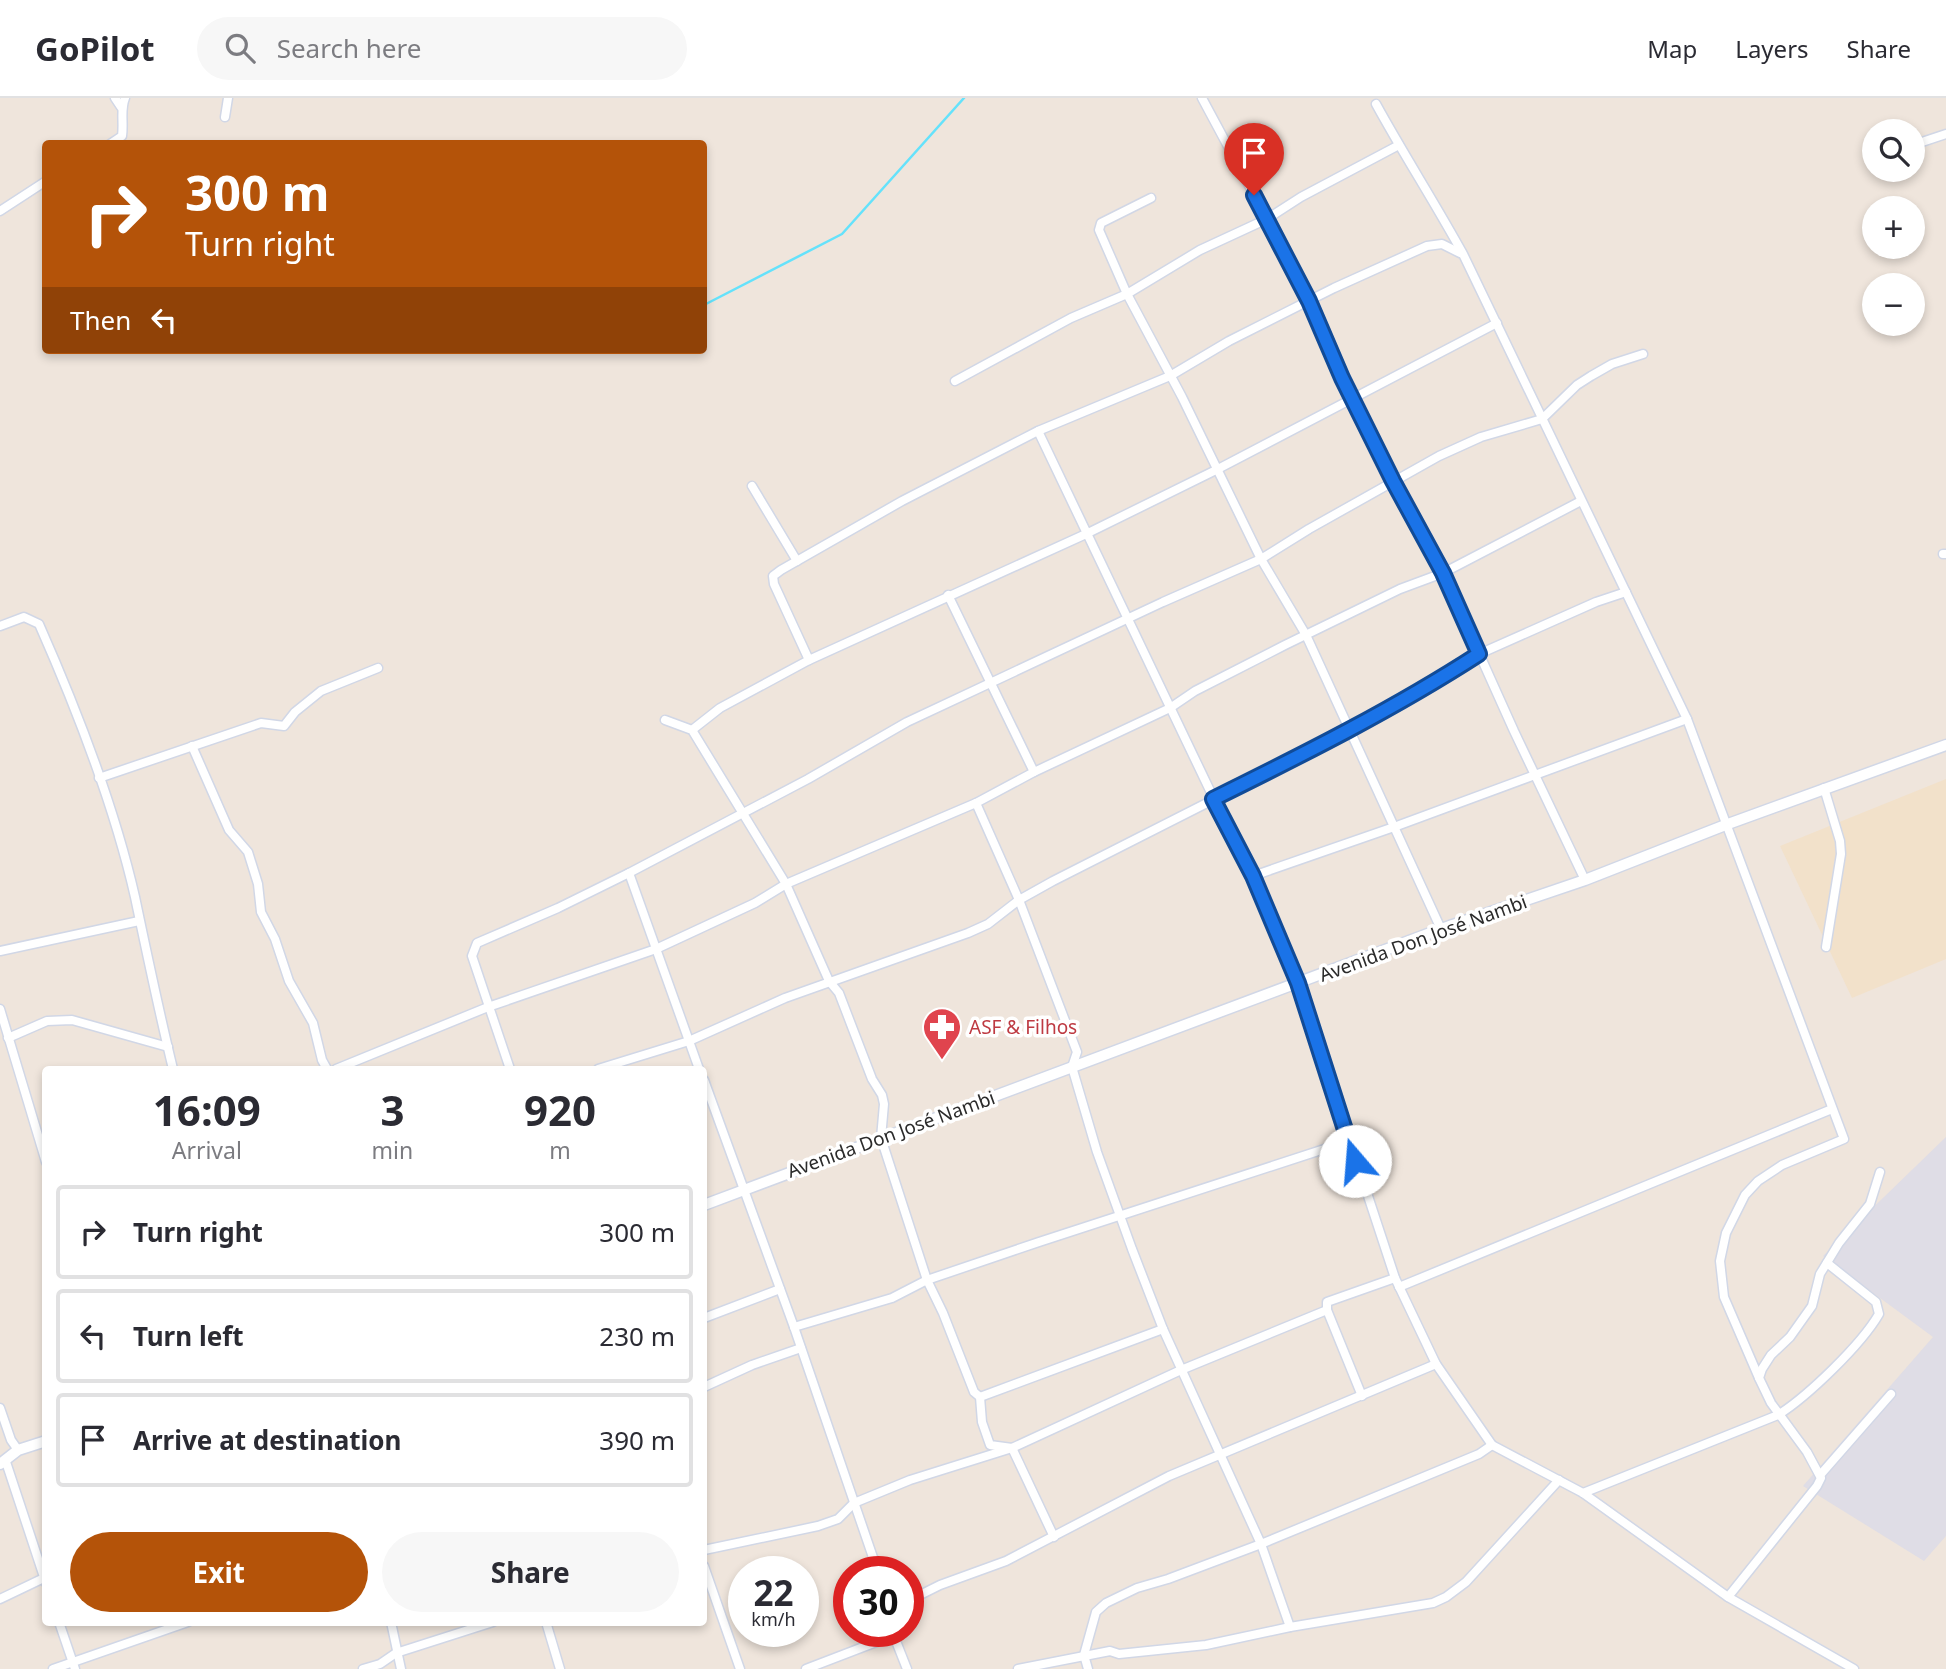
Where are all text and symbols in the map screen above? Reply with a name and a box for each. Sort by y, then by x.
search box [197,17,687,80]
text: GoPilot [35,26,155,71]
icon: search [221,29,259,67]
text: Search here [277,30,421,66]
text: Map [1647,32,1697,65]
text: Layers [1735,32,1809,65]
text: Share [1847,32,1911,65]
map controls [1862,119,1925,336]
button: search [1862,119,1925,182]
pin [1224,123,1284,195]
icon: arrive [1235,134,1273,172]
text: 300 m [185,159,330,225]
icon: right [70,168,161,259]
button: + [1862,196,1925,259]
text: Turn right [185,222,335,265]
button: − [1862,273,1925,336]
icon: left [145,301,183,339]
text: Then [70,302,131,338]
street label: Avenida Don José Nambi [1315,888,1531,988]
pharmacy icon: ASF & Filhos [921,1006,963,1061]
place label: ASF & Filhos [969,1014,1077,1040]
text: 16:09 [153,1081,261,1138]
text: 3 [380,1081,404,1138]
text: 920 [524,1081,596,1138]
street label: Avenida Don José Nambi [783,1084,999,1184]
position arrow [1318,1124,1392,1198]
text: Arrival [172,1134,242,1166]
text: min [372,1134,413,1166]
text: m [549,1134,571,1166]
icon: right [74,1213,112,1251]
text: Turn right [133,1214,263,1250]
text: 300 m [599,1214,675,1250]
icon: left [74,1317,112,1355]
text: Turn left [133,1318,244,1354]
text: 230 m [599,1318,675,1354]
icon: arrive [74,1421,112,1459]
text: Arrive at destination [133,1422,402,1458]
text: 390 m [599,1422,675,1458]
button: Exit [70,1532,368,1612]
button: Share [382,1532,679,1612]
speed limit sign: 30 [833,1556,924,1647]
text: 22 [753,1569,794,1616]
text: km/h [751,1607,796,1631]

